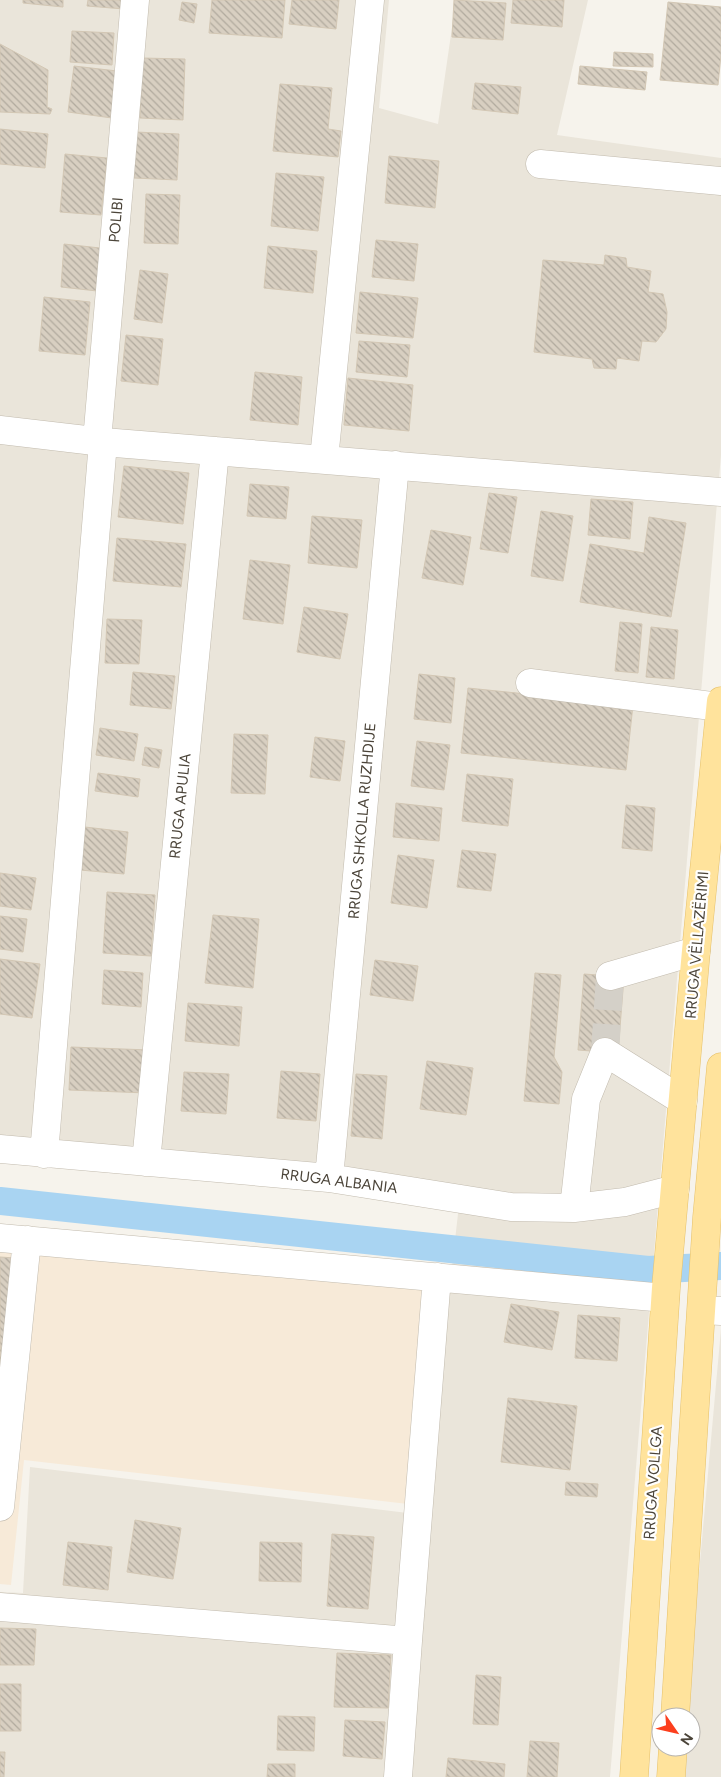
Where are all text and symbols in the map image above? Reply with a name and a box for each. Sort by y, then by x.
street label: POLIBI [105,197,127,243]
street label: RRUGA SHKOLLA RUZHDIJE [344,722,380,920]
street label: RRUGA APULIA [166,752,194,860]
street label: RRUGA VËLLAZËRIMI [682,870,712,1020]
street label: RRUGA ALBANIA [280,1165,398,1197]
street label: RRUGA VOLLGA [640,1426,666,1540]
north arrow [651,1707,701,1757]
text: N [676,1730,696,1748]

